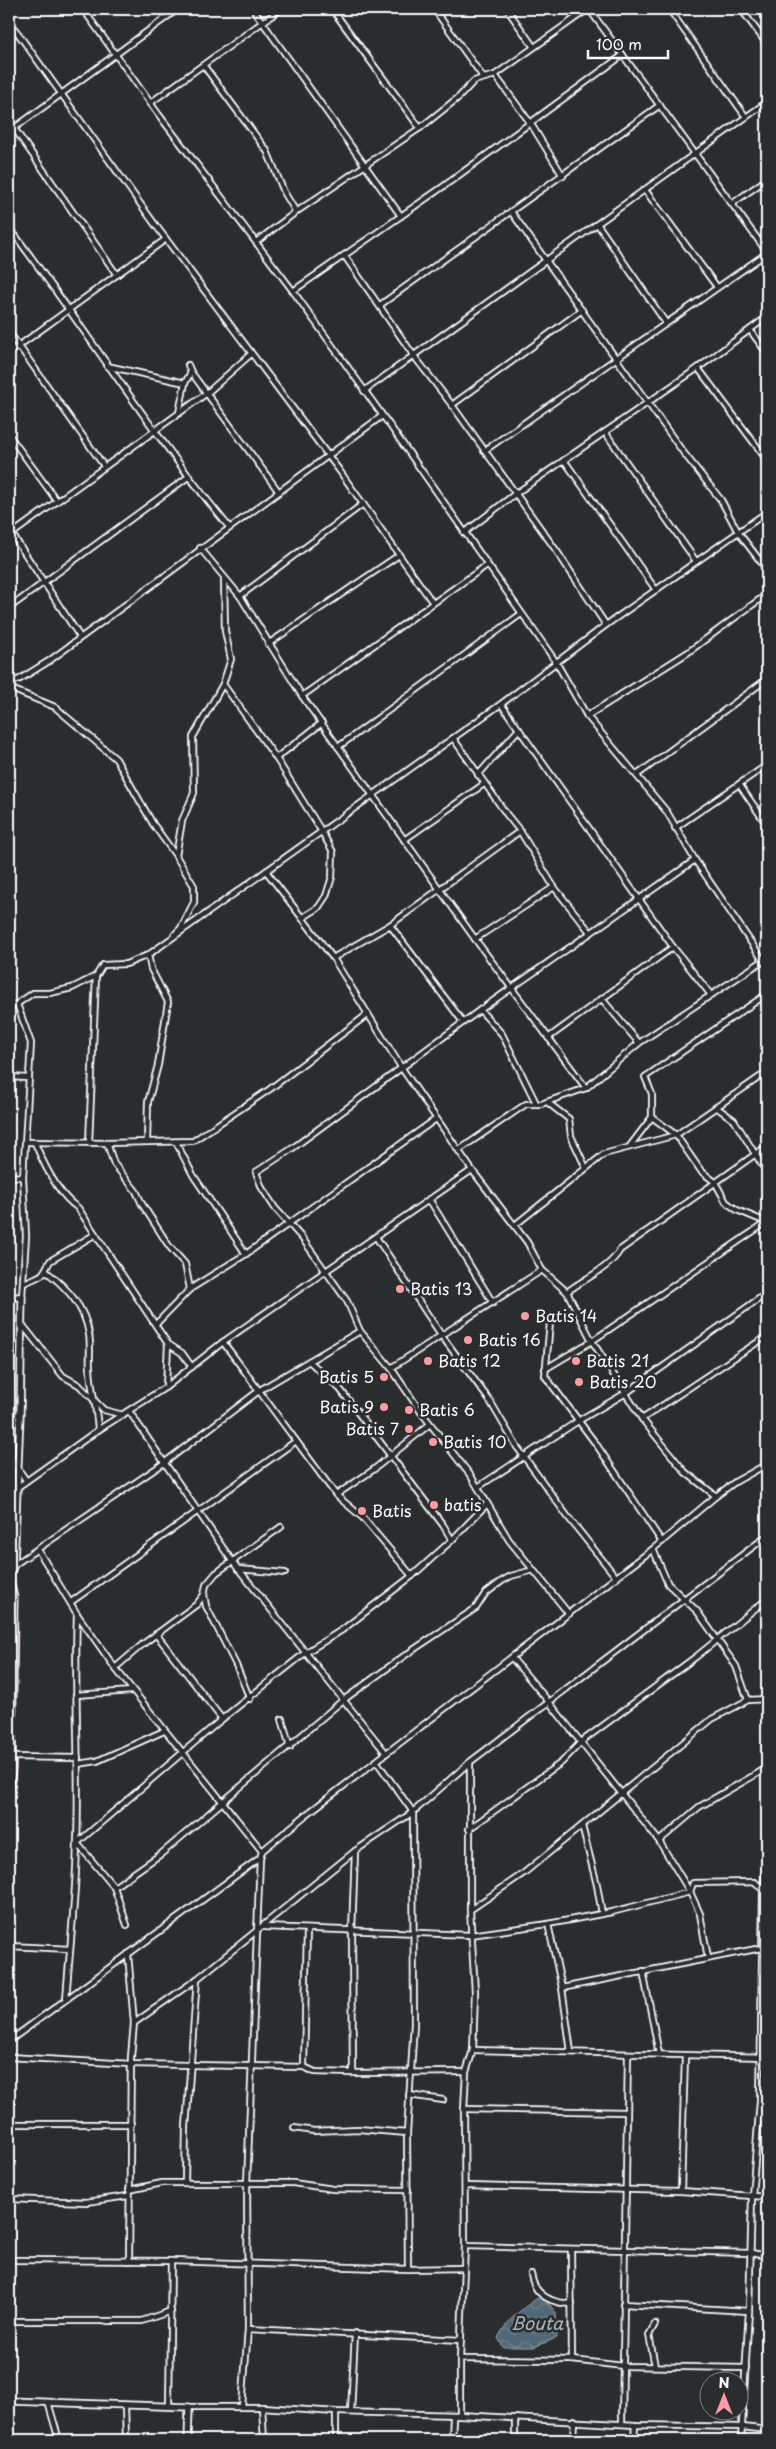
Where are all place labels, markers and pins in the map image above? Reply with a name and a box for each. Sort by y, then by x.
place label: Batis 13 [410,1276,472,1300]
marker: Batis 13 [394,1283,406,1295]
place label: Batis 14 [535,1303,597,1327]
marker: Batis 14 [519,1310,531,1322]
place label: Batis 16 [478,1327,541,1351]
marker: Batis 16 [462,1334,474,1346]
place label: Batis 12 [438,1348,501,1372]
place label: Batis 21 [586,1348,649,1372]
marker: Batis 12 [422,1355,434,1367]
marker: Batis 21 [570,1355,582,1367]
place label: Batis 5 [319,1364,374,1388]
place label: Batis 20 [589,1369,657,1393]
marker: Batis 5 [378,1371,390,1383]
marker: Batis 20 [573,1376,585,1388]
place label: Batis 9 [319,1394,374,1418]
place label: Batis 6 [419,1397,475,1421]
marker: Batis 9 [378,1401,390,1413]
marker: Batis 6 [403,1404,415,1416]
place label: Batis 7 [345,1416,399,1440]
marker: Batis 7 [403,1423,415,1435]
place label: Batis 10 [443,1429,507,1453]
marker: Batis 10 [427,1436,439,1448]
place label: batis [444,1492,482,1516]
place label: Batis [372,1498,412,1522]
marker: batis [428,1499,440,1511]
marker: Batis [356,1505,368,1517]

